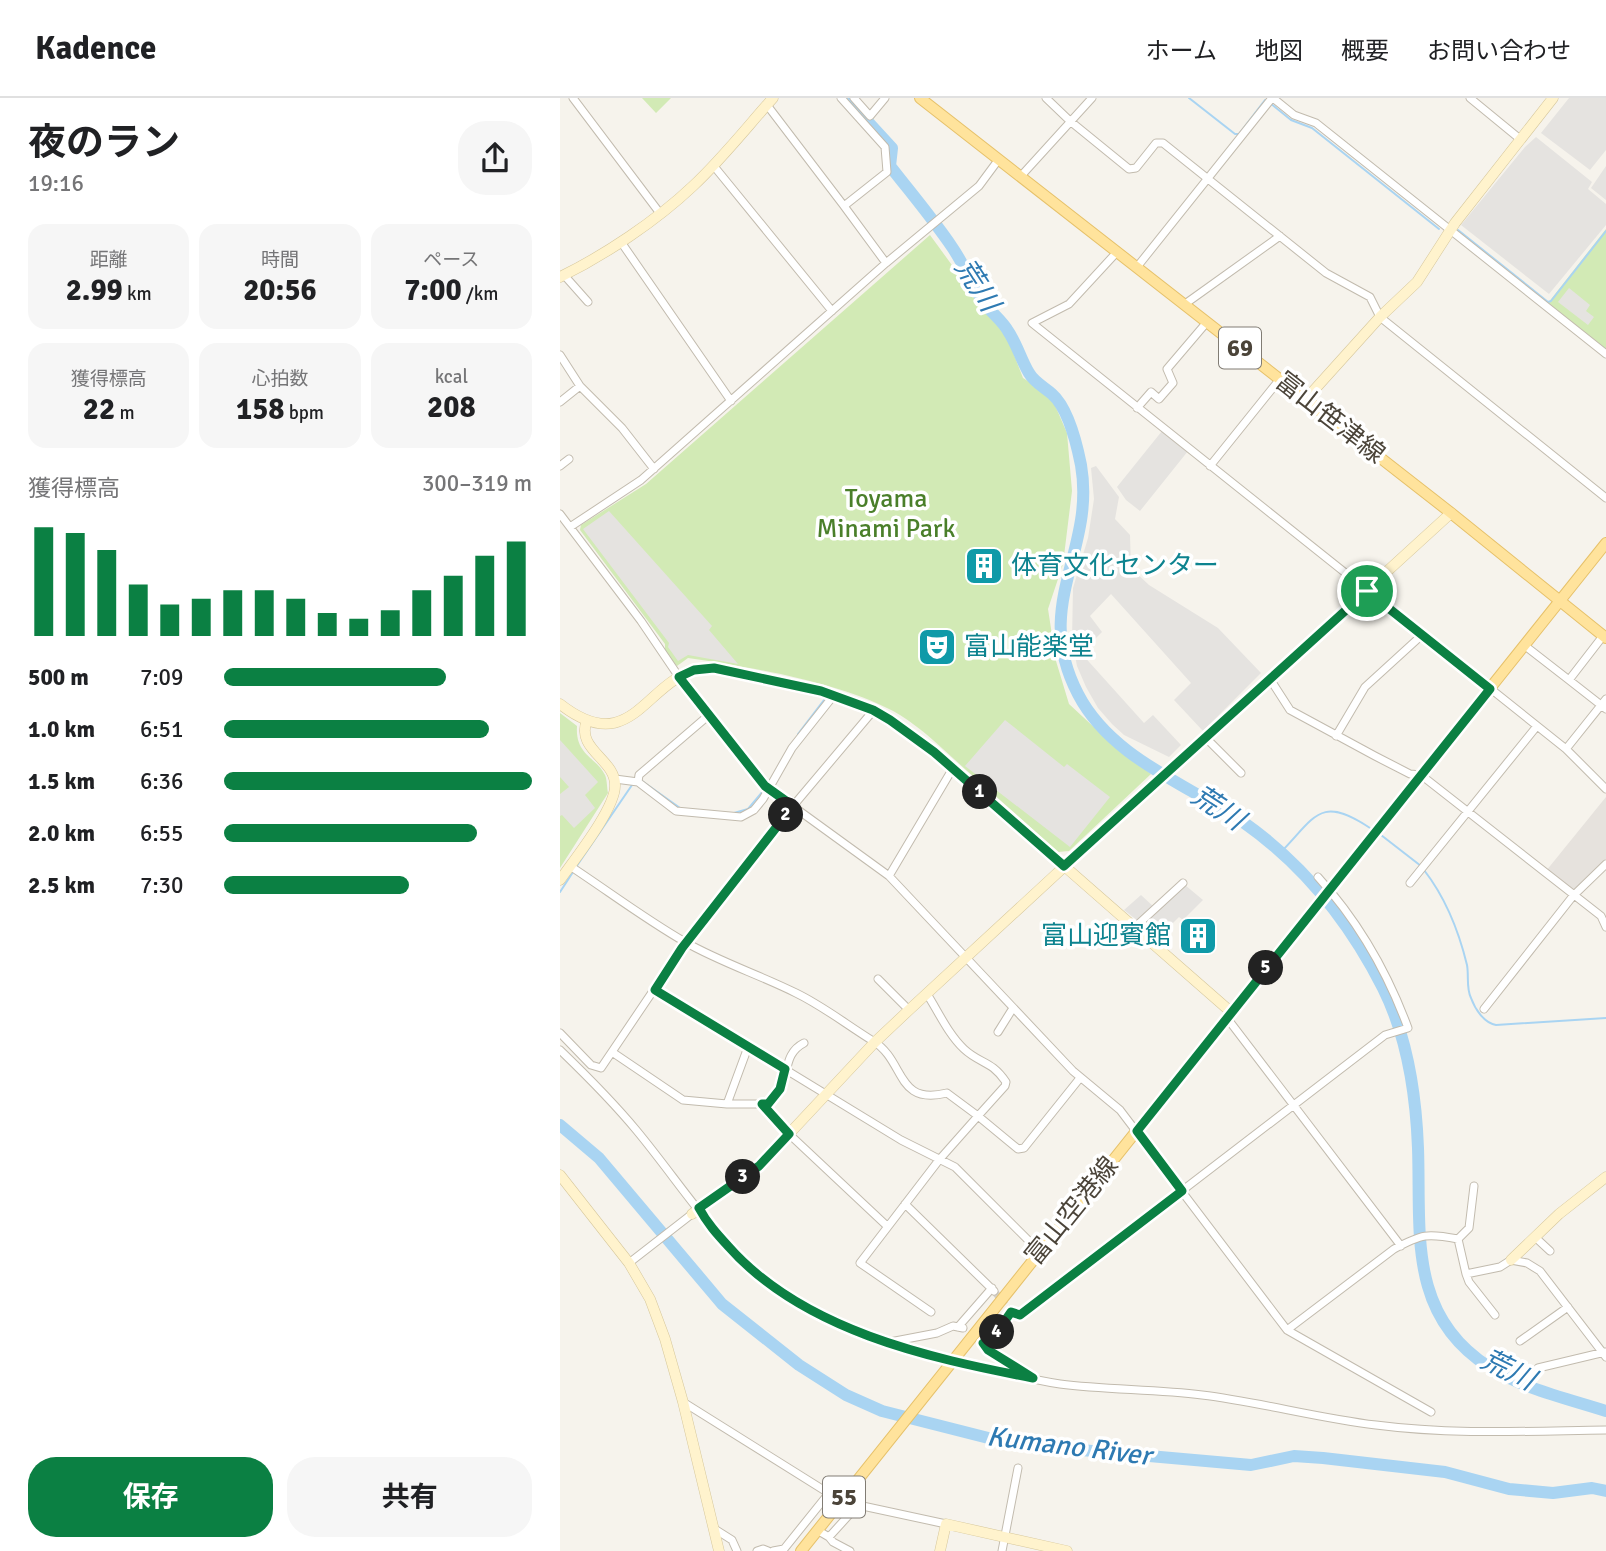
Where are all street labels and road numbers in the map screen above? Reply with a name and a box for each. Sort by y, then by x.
road number: 69 [1219,328,1261,368]
street label: 富山笹津線 [1269,365,1391,471]
street label: 富山空港線 [1019,1150,1125,1272]
road number: 55 [823,1476,865,1518]

